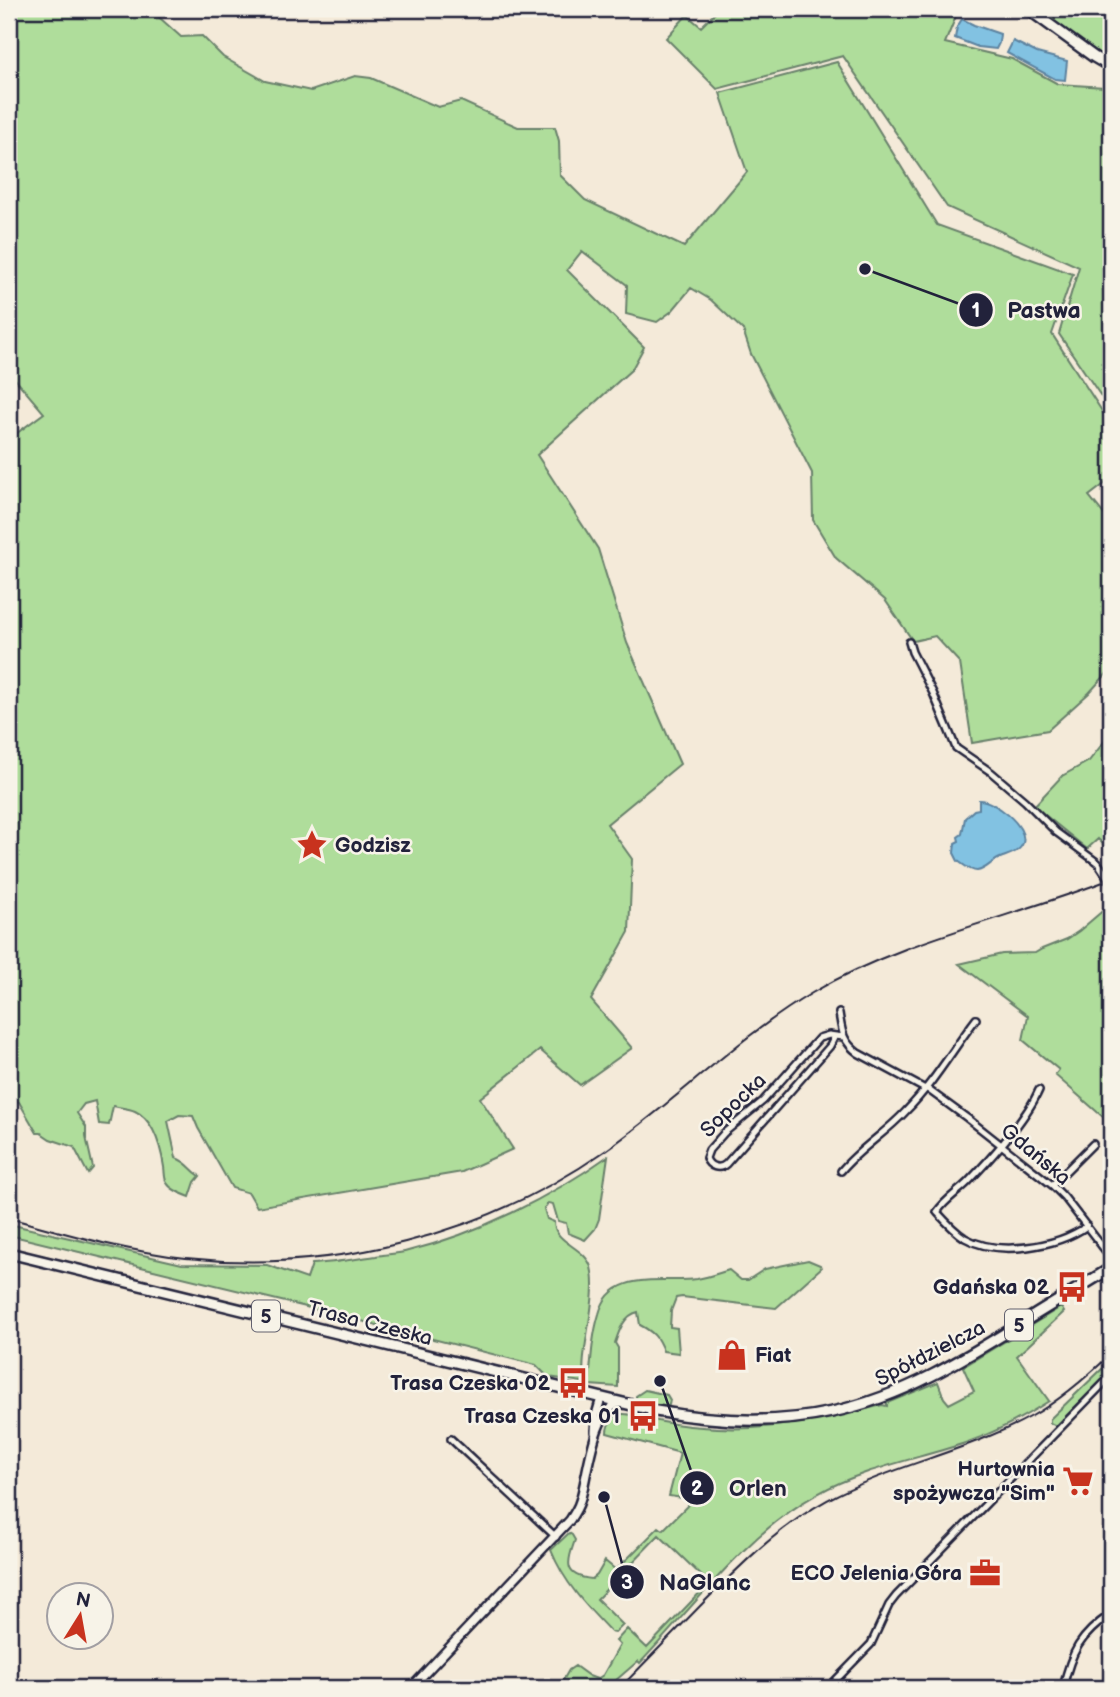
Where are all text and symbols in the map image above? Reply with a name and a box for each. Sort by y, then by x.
callout: Pastwa [959,288,1095,332]
text: Pastwa [1007,297,1081,325]
text: 1 [972,298,980,323]
place icon: Godzisz [295,828,329,862]
place label: Godzisz [335,833,411,858]
street label: Sopocka [695,1068,771,1143]
street label: Gdańska [996,1118,1076,1191]
bus stop icon: Gdańska 02 [1055,1270,1089,1304]
place label: Gdańska 02 [933,1275,1049,1300]
street label: Trasa Czeska [305,1296,435,1351]
road number: 5 [252,1300,280,1332]
road number: 5 [1005,1310,1033,1340]
street label: Spółdzielcza [871,1315,989,1392]
shop icon: Fiat [715,1338,749,1372]
place label: Fiat [755,1343,791,1368]
bus stop icon: Trasa Czeska 02 [556,1366,590,1400]
place label: Trasa Czeska 02 [390,1371,550,1396]
bus stop icon: Trasa Czeska 01 [626,1399,660,1433]
place label: Trasa Czeska 01 [464,1404,620,1429]
place label: Hurtownia spożywcza "Sim" [893,1457,1055,1506]
supermarket icon: Hurtownia spożywcza "Sim" [1061,1464,1095,1498]
callout: Orlen [680,1466,801,1510]
text: Orlen [729,1475,787,1503]
text: 2 [691,1476,704,1501]
office icon: ECO Jelenia Góra [968,1556,1002,1590]
callout: NaGlanc [610,1560,764,1604]
place label: ECO Jelenia Góra [791,1561,962,1586]
text: NaGlanc [659,1569,751,1597]
text: 3 [621,1570,633,1595]
north arrow [46,1582,116,1652]
text: N [74,1588,92,1613]

